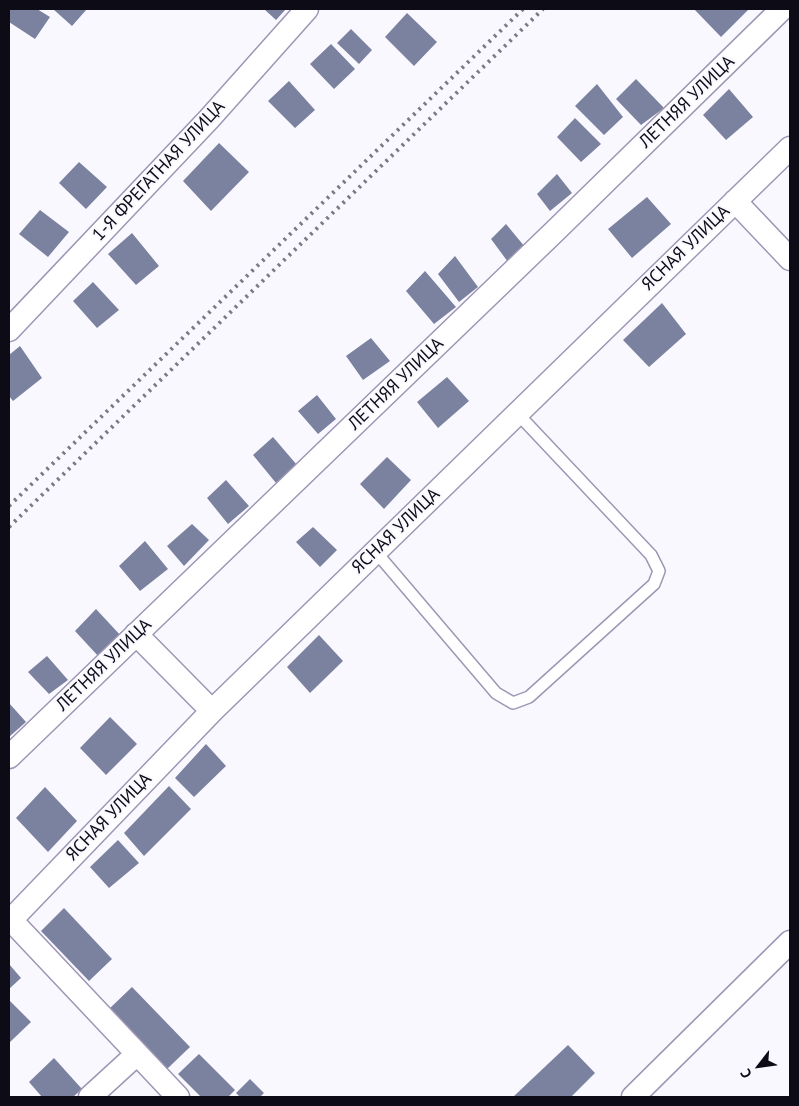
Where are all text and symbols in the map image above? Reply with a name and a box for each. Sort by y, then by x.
street label: ЛЕТНЯЯ УЛИЦА [635,51,739,153]
street label: 1-Я ФРЕГАТНАЯ УЛИЦА [88,96,230,246]
street label: ЯСНАЯ УЛИЦА [637,201,735,295]
street label: ЛЕТНЯЯ УЛИЦА [344,333,448,435]
street label: ЯСНАЯ УЛИЦА [347,484,445,578]
street label: ЛЕТНЯЯ УЛИЦА [52,614,156,716]
street label: ЯСНАЯ УЛИЦА [62,768,156,866]
north arrow [734,1041,784,1091]
text: С [736,1066,756,1081]

